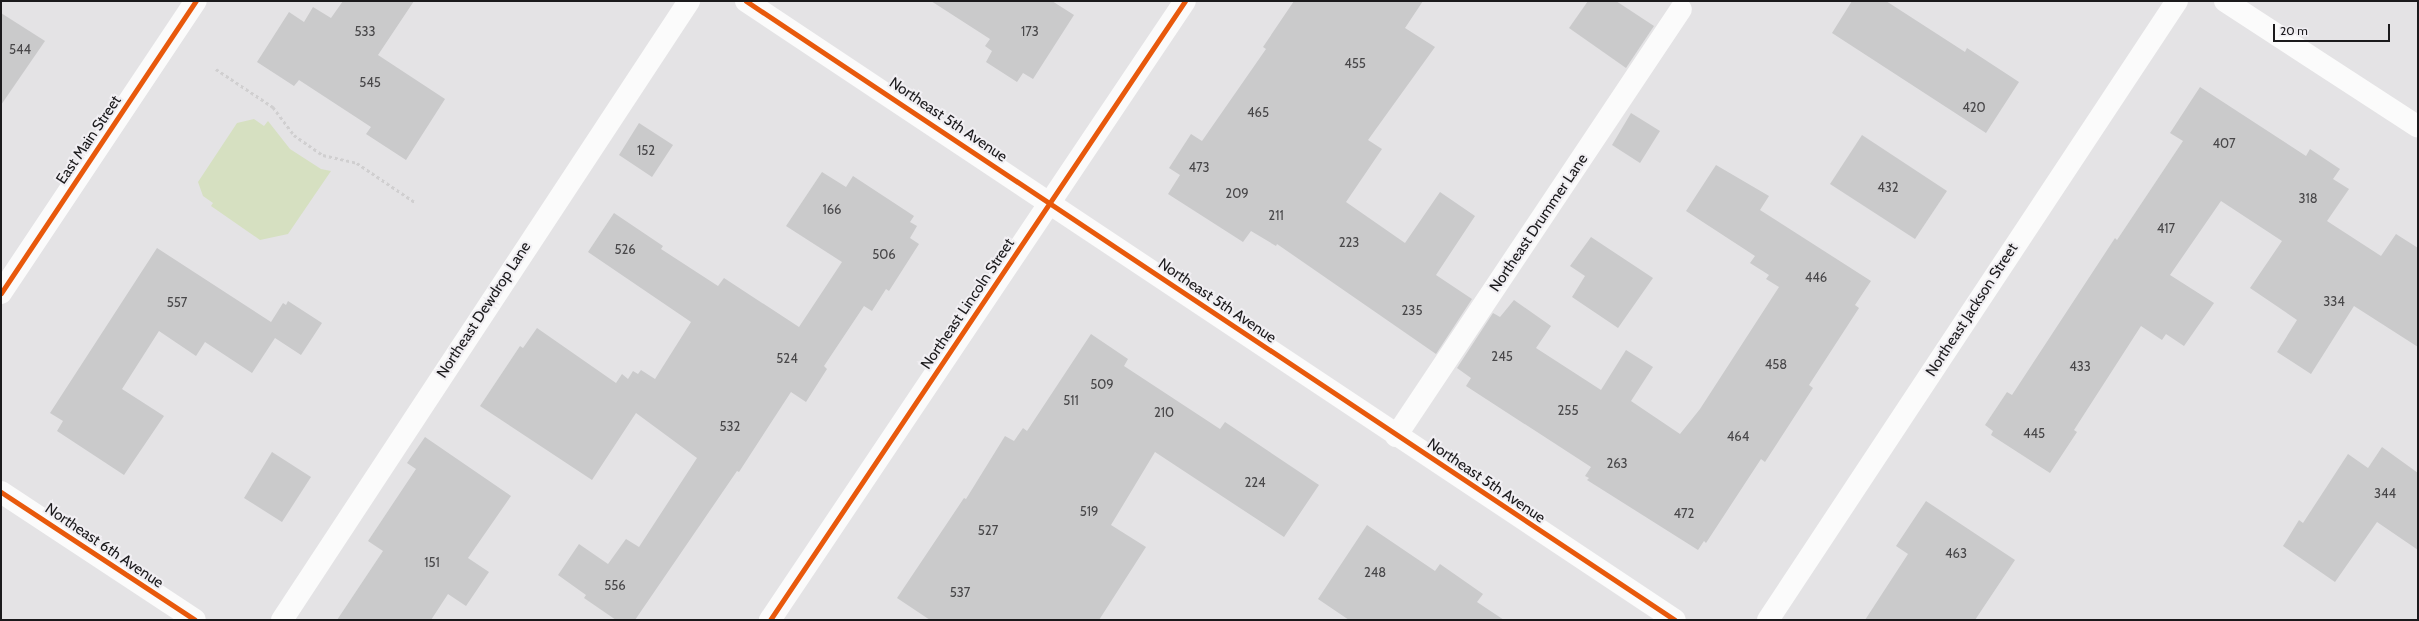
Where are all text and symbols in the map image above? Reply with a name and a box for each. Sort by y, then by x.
scale bar [2275,16,2392,42]
house number: 533 [354,23,376,39]
house number: 173 [1021,23,1039,39]
text: 20 m [2280,23,2308,38]
house number: 544 [9,41,31,57]
house number: 455 [1344,55,1366,71]
house number: 545 [359,74,381,90]
street label: Northeast 5th Avenue [886,74,1010,166]
street label: East Main Street [53,92,125,188]
house number: 420 [1962,99,1986,115]
house number: 465 [1247,104,1269,120]
house number: 407 [2213,135,2235,151]
house number: 152 [637,142,655,158]
street label: Northeast Drummer Lane [1486,151,1592,295]
house number: 473 [1188,159,1210,175]
house number: 432 [1877,179,1899,195]
house number: 209 [1225,185,1249,201]
house number: 318 [2298,190,2318,206]
house number: 166 [822,201,842,217]
house number: 211 [1268,207,1284,223]
house number: 417 [2157,220,2175,236]
house number: 223 [1339,234,1359,250]
street label: Northeast Lincoln Street [918,235,1018,373]
street label: Northeast Dewdrop Lane [433,238,535,382]
street label: Northeast Jackson Street [1922,240,2022,380]
house number: 526 [614,241,636,257]
house number: 506 [872,246,896,262]
street label: Northeast 5th Avenue [1155,255,1279,347]
house number: 446 [1805,269,1827,285]
house number: 334 [2323,293,2345,309]
house number: 557 [167,294,187,310]
house number: 235 [1402,302,1422,318]
house number: 245 [1491,348,1513,364]
house number: 524 [776,350,798,366]
house number: 458 [1765,356,1787,372]
house number: 433 [2069,358,2091,374]
house number: 509 [1090,376,1114,392]
house number: 511 [1063,392,1079,408]
house number: 255 [1558,402,1578,418]
house number: 210 [1154,404,1174,420]
house number: 532 [720,418,740,434]
house number: 445 [2023,425,2045,441]
house number: 464 [1727,428,1749,444]
street label: Northeast 5th Avenue [1424,435,1548,527]
house number: 263 [1606,455,1628,471]
house number: 224 [1244,474,1266,490]
house number: 344 [2374,485,2396,501]
street label: Northeast 6th Avenue [41,500,167,592]
house number: 519 [1080,503,1098,519]
house number: 472 [1674,505,1694,521]
house number: 527 [978,522,998,538]
house number: 463 [1945,545,1967,561]
house number: 151 [424,554,440,570]
house number: 248 [1364,564,1386,580]
house number: 556 [604,577,626,593]
house number: 537 [950,584,970,600]

